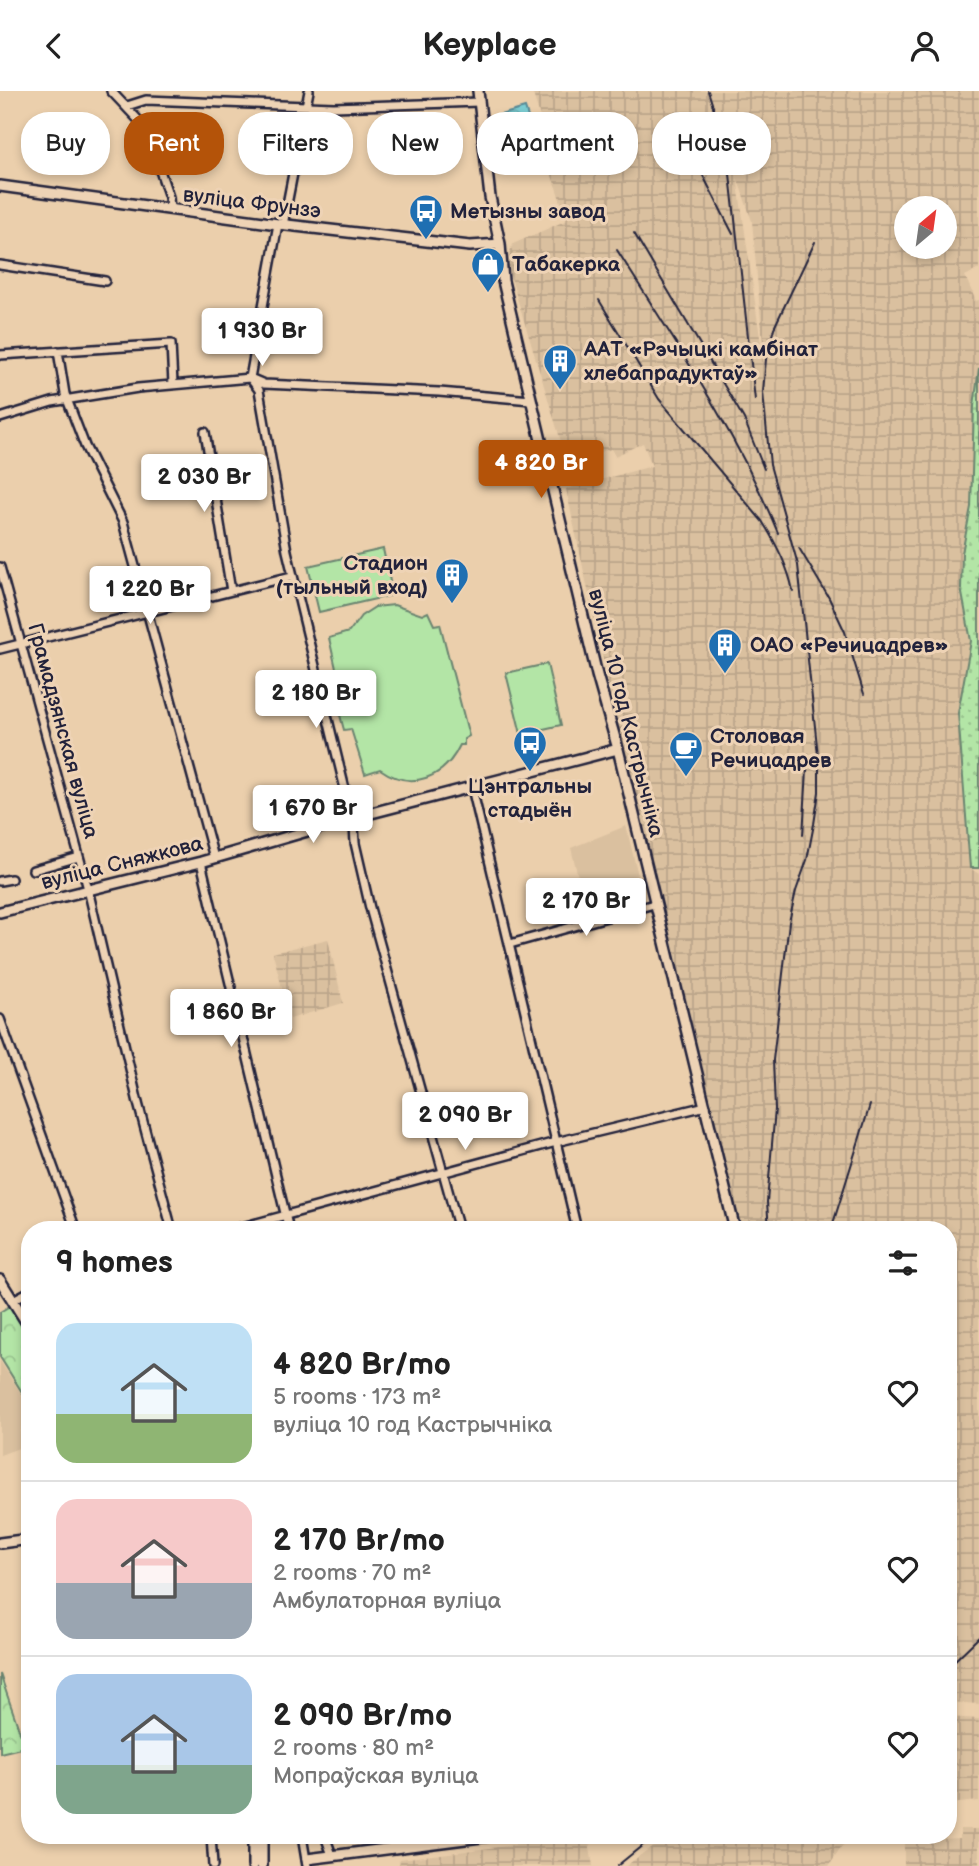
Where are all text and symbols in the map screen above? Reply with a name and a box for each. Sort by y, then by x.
text: Keyplace [422,26,557,65]
icon: back [35,27,73,65]
icon: person [906,27,944,65]
chip: Buy [21,112,110,175]
chip: Rent [124,112,224,175]
chip: Filters [238,112,353,175]
chip: New [367,112,463,175]
chip: Apartment [477,112,638,175]
chip: House [652,112,771,175]
street label: вуліца Фрунзэ [182,182,323,224]
bus stop icon: Метызны завод [407,192,445,241]
north arrow [894,196,957,259]
map controls [894,196,957,259]
place label: Метызны завод [450,199,606,224]
shop icon: Табакерка [469,245,507,294]
place label: Табакерка [512,252,621,277]
pin: 1 930 Br [190,309,334,368]
text: 1 930 Br [218,317,306,345]
place label: ААТ «Рэчыцкі камбінат хлебапрадуктаў» [583,337,818,386]
building icon: ААТ «Рэчыцкі камбінат хлебапрадуктаў» [541,342,579,391]
pin: 4 820 Br [469,441,613,500]
text: 4 820 Br [495,449,587,477]
pin: 2 030 Br [132,455,276,514]
text: 2 030 Br [157,463,251,491]
place label: Стадион (тыльный вход) [276,551,428,600]
building icon: Стадион (тыльный вход) [433,556,471,605]
pin: 1 220 Br [78,567,222,626]
text: 1 220 Br [106,575,194,603]
street label: вуліца 10 год Кастрычніка [583,586,669,840]
street label: Грамадзянская вуліца [22,621,104,842]
building icon: ОАО «Речицадрев» [706,626,744,675]
place label: ОАО «Речицадрев» [750,633,948,658]
pin: 2 180 Br [244,671,388,730]
text: 2 180 Br [271,679,361,707]
bus stop icon: Цэнтральны стадыён [511,724,549,773]
place label: Столовая Речицадрев [710,724,832,773]
cafe icon: Столовая Речицадрев [667,729,705,778]
place label: Цэнтральны стадыён [468,774,592,823]
pin: 1 670 Br [241,785,385,845]
text: 1 670 Br [269,794,357,822]
street label: вуліца Сняжкова [39,831,206,895]
pin: 2 170 Br [514,879,658,938]
text: 2 170 Br [542,887,630,915]
pin: 1 860 Br [159,989,303,1049]
text: 1 860 Br [186,998,276,1026]
pin: 2 090 Br [393,1093,537,1152]
text: 2 090 Br [418,1101,512,1129]
icon: filters [884,1244,922,1282]
text: 9 homes [56,1245,173,1281]
text: 4 820 Br/mo [273,1347,451,1383]
icon: home [112,1351,196,1435]
icon: heart [884,1374,922,1412]
text: 5 rooms · 173 m² [273,1383,441,1411]
text: вуліца 10 год Кастрычніка [273,1411,552,1439]
text: 2 170 Br/mo [273,1523,445,1559]
icon: home [112,1527,196,1611]
icon: heart [884,1550,922,1588]
text: 2 rooms · 70 m² [273,1559,432,1587]
text: Амбулаторная вуліца [273,1587,501,1615]
text: 2 090 Br/mo [273,1698,452,1734]
icon: home [112,1702,196,1786]
icon: heart [884,1725,922,1763]
text: 2 rooms · 80 m² [273,1734,434,1762]
text: Мопраўская вуліца [273,1762,479,1790]

